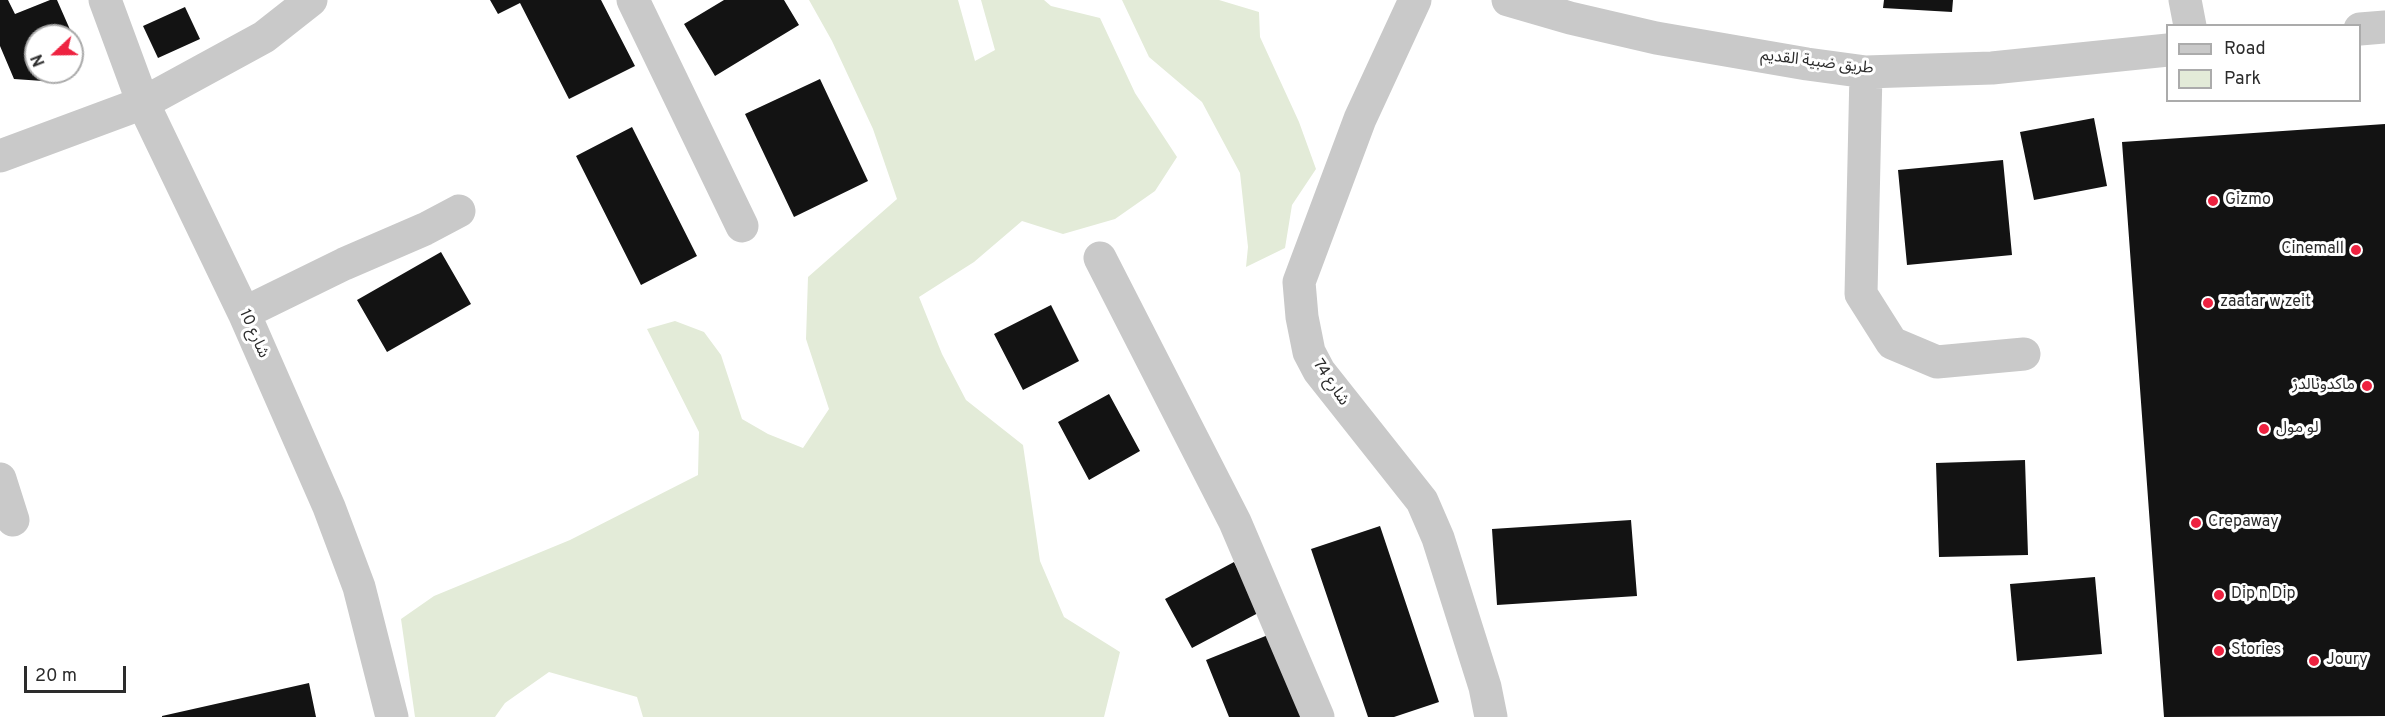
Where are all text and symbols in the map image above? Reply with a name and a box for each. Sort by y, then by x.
north arrow [24,24,84,84]
legend [2166,24,2361,102]
text: Road [2224,38,2266,61]
street label: طريق ضبية القديم [1759,47,1875,79]
text: N [28,51,51,69]
text: Park [2224,68,2261,91]
place label: Gizmo [2225,191,2271,211]
marker: Gizmo [2206,194,2220,208]
place label: Cinemall [2281,240,2344,260]
marker: Cinemall [2349,243,2363,257]
place label: zaatar w zeit [2220,293,2311,313]
marker: zaatar w zeit [2201,296,2215,310]
street label: شارع 10 [234,307,272,361]
street label: شارع 74 [1308,356,1352,410]
place label: ماكدونالدز [2292,376,2355,396]
marker: ماكدونالدز [2360,379,2374,393]
place label: لو مول [2276,419,2319,439]
marker: لو مول [2257,422,2271,436]
place label: Crepaway [2208,513,2279,533]
marker: Crepaway [2189,516,2203,530]
place label: Dip n Dip [2231,585,2296,605]
marker: Dip n Dip [2212,588,2226,602]
place label: Stories [2231,641,2281,661]
marker: Stories [2212,644,2226,658]
place label: Joury [2326,651,2368,671]
scale bar [27,654,129,692]
marker: Joury [2307,654,2321,668]
text: 20 m [35,665,77,688]

